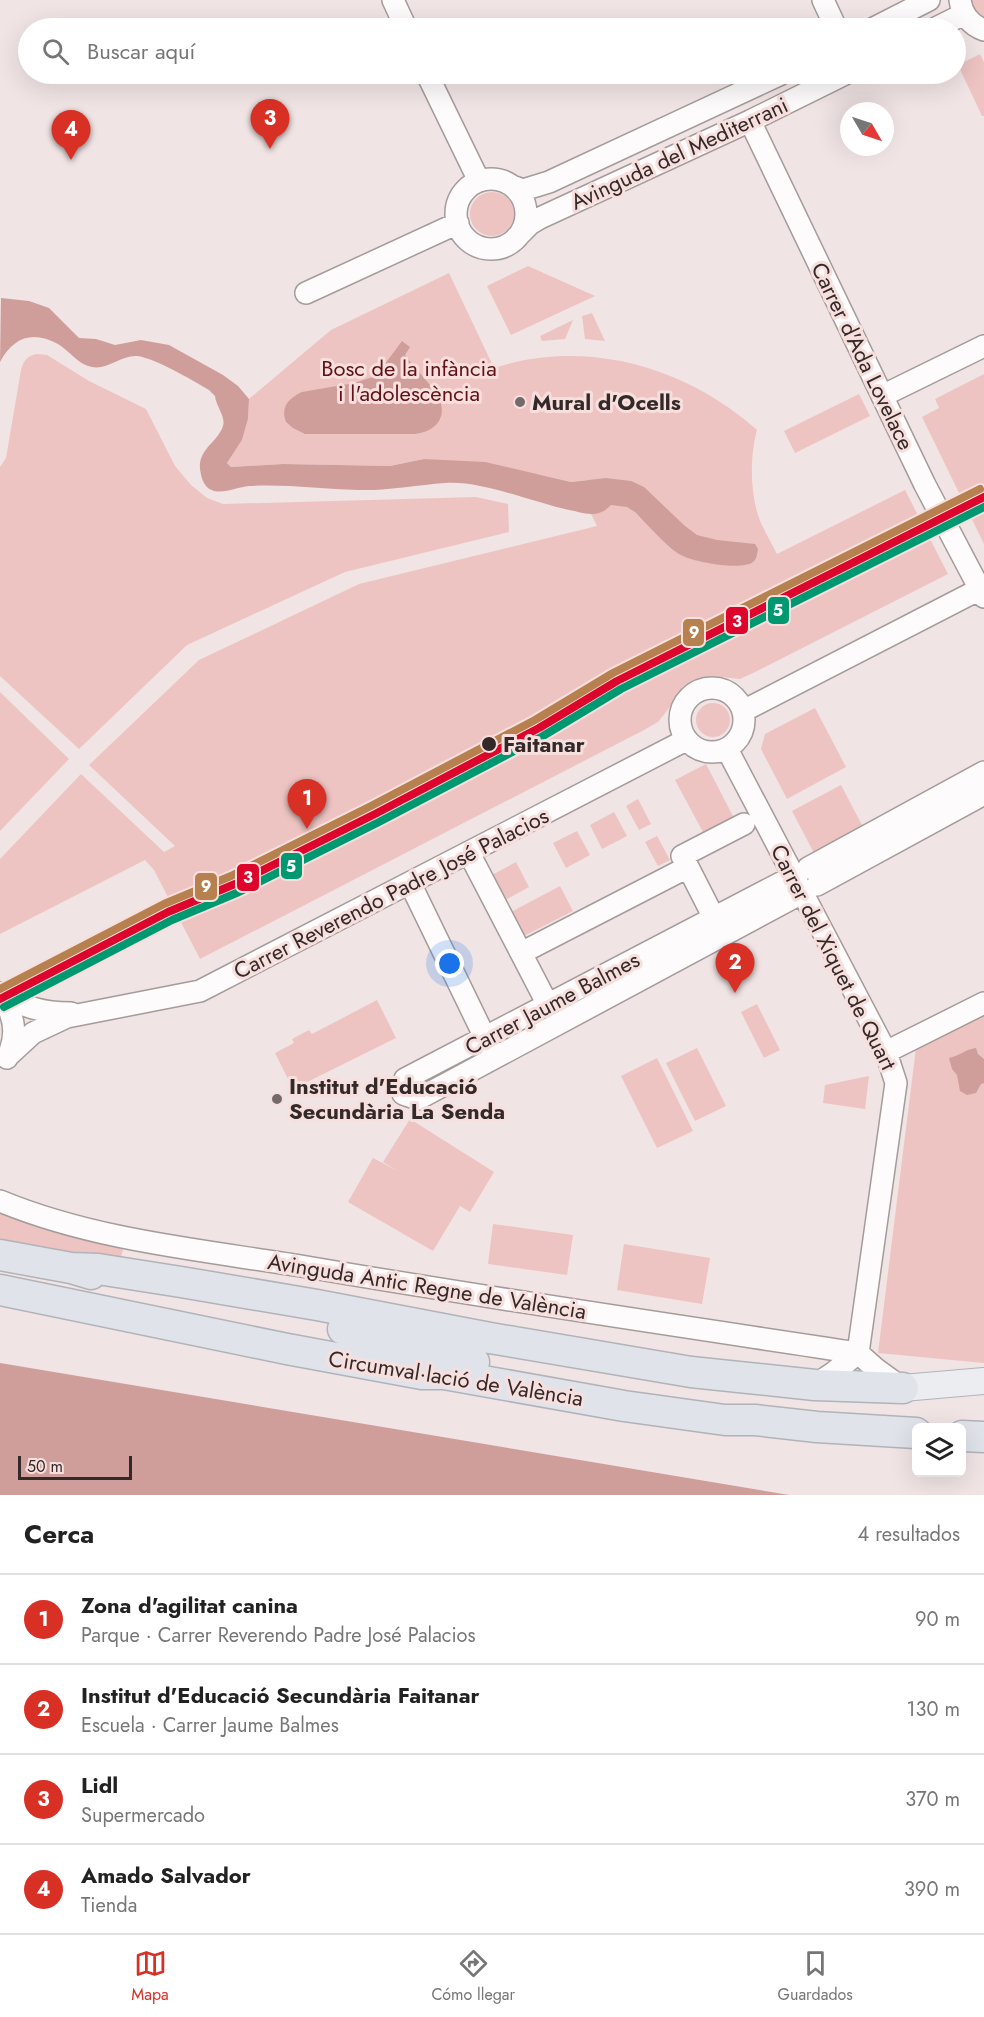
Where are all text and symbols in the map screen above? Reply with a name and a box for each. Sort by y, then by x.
search box [18,18,966,84]
icon: search [39,35,72,68]
text: Buscar aquí [87,35,195,67]
street label: Avinguda del Mediterrani [565,88,793,218]
pin: 3 [250,100,290,149]
north arrow [840,102,894,156]
pin: 4 [52,110,90,160]
street label: Carrer d'Ada Lovelace [804,257,922,455]
park label: Bosc de la infància i l'adolescència [321,352,497,409]
place label: Mural d'Ocells [532,386,681,418]
marker: Mural d'Ocells [513,395,527,409]
line badge: 5 [767,596,790,625]
text: 5 [773,599,783,622]
line badge: 3 [725,606,749,635]
text: 3 [732,610,742,633]
line badge: 9 [682,618,705,647]
text: 9 [689,621,699,644]
place label: Faitanar [503,728,585,760]
marker: Faitanar [480,735,498,753]
pin: 1 [288,780,326,829]
street label: Carrer Reverendo Padre José Palacios [228,799,554,987]
street label: Carrer del Xiquet de Quart [763,839,905,1076]
line badge: 5 [280,852,303,880]
text: 5 [286,855,296,878]
line badge: 3 [236,863,260,892]
text: 3 [243,866,253,889]
line badge: 9 [194,872,218,901]
text: 9 [201,875,211,898]
street label: Carrer Jaume Balmes [459,943,645,1063]
pin: 2 [716,944,754,993]
your location [435,949,464,978]
place label: Institut d'Educació Secundària La Senda [289,1070,505,1127]
marker: Institut d'Educació Secundària La Senda [270,1092,284,1106]
street label: Avinguda Antic Regne de València [265,1245,589,1327]
street label: Circumval·lació de València [326,1342,586,1414]
map controls [912,1423,966,1477]
button: layers [912,1423,966,1477]
scale bar [18,1453,132,1480]
text: 50 m [27,1455,63,1478]
text: Cerca [24,1515,94,1553]
text: 4 resultados [858,1520,960,1549]
text: Zona d'agilitat canina [81,1589,298,1621]
text: 1 [38,1605,49,1634]
text: 90 m [915,1605,960,1634]
text: Parque · Carrer Reverendo Padre José Palacios [81,1621,476,1650]
text: Institut d'Educació Secundària Faitanar [81,1679,480,1711]
text: 2 [37,1695,50,1724]
text: 130 m [906,1695,960,1724]
text: Escuela · Carrer Jaume Balmes [81,1711,339,1740]
text: Lidl [81,1769,118,1801]
text: 3 [37,1785,50,1814]
text: 370 m [905,1785,960,1814]
text: Supermercado [81,1801,205,1830]
text: Amado Salvador [81,1859,251,1891]
text: 4 [37,1875,50,1904]
text: 390 m [904,1875,960,1904]
text: Tienda [81,1891,137,1920]
tab: Mapa [131,1947,169,2006]
tab: Cómo llegar [431,1947,515,2006]
tab: Guardados [778,1947,853,2006]

